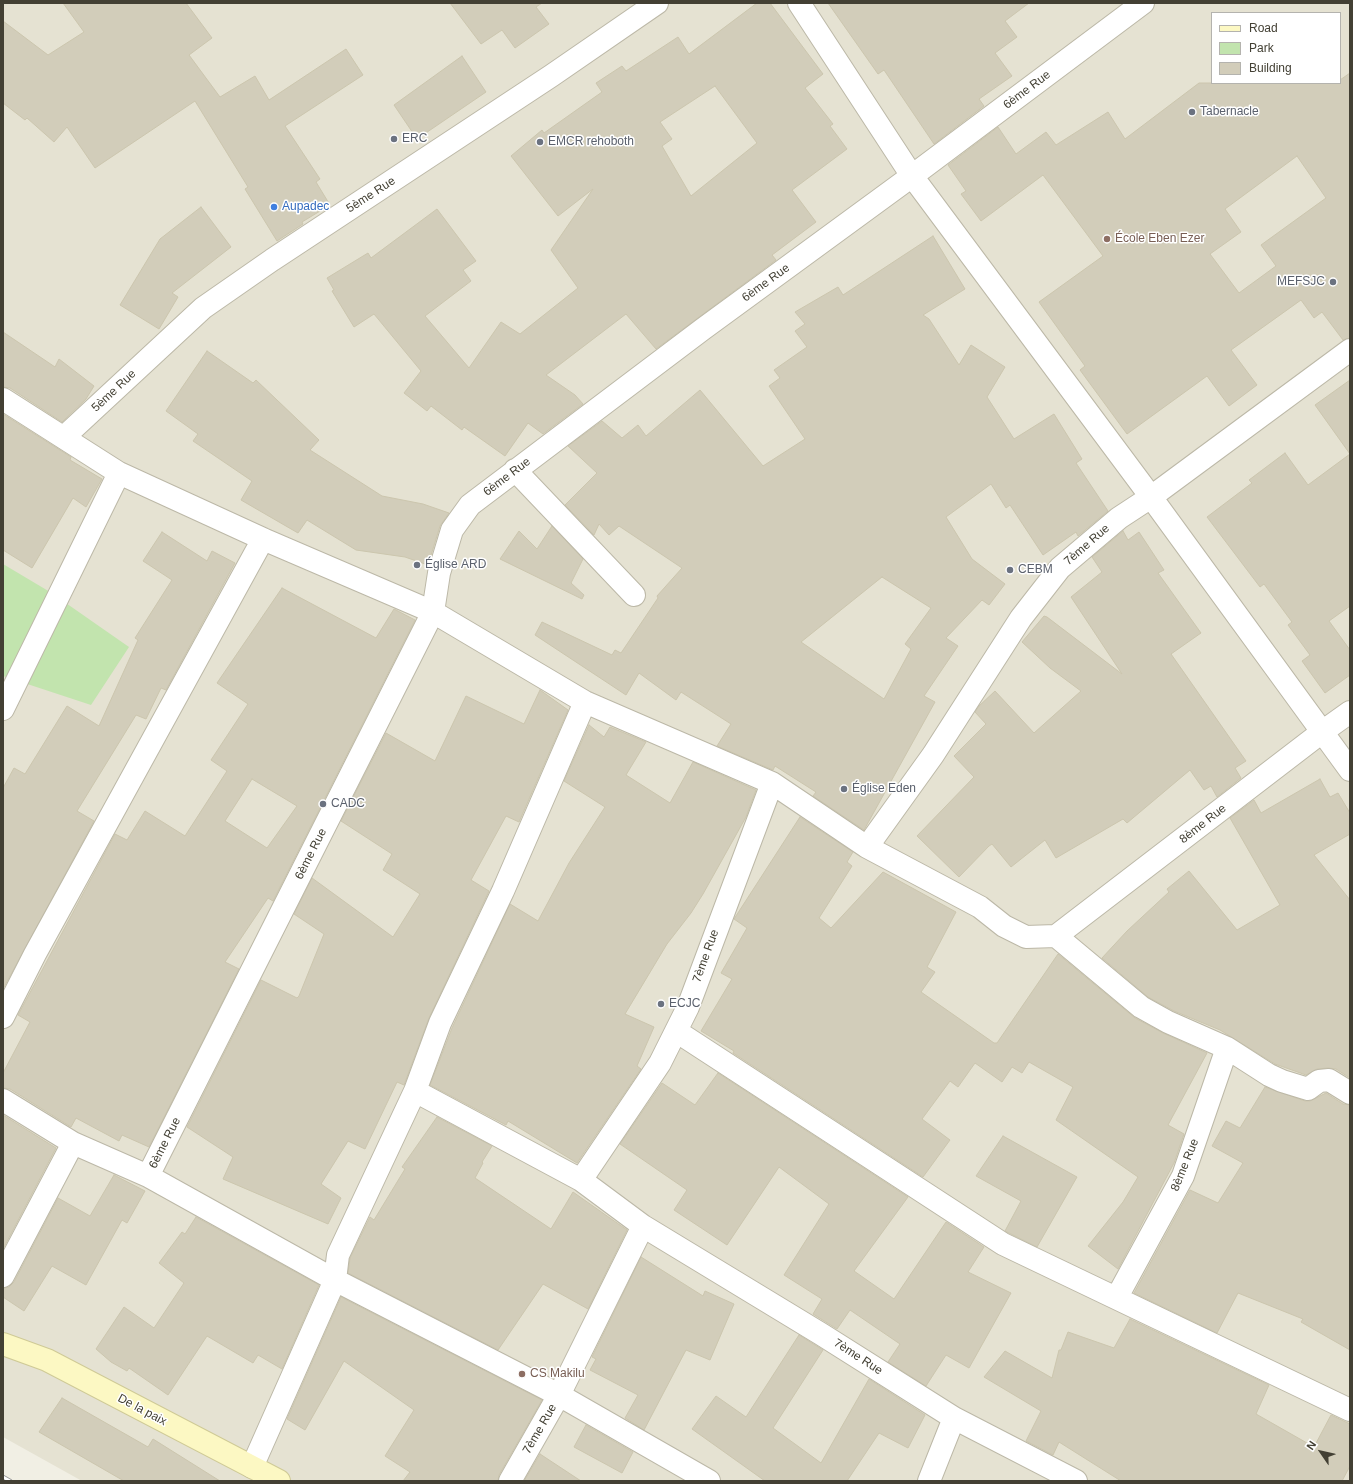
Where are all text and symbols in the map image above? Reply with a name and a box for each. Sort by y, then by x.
legend [1211,12,1341,84]
text: Road [1249,21,1278,35]
text: Park [1249,41,1274,55]
text: Building [1249,61,1292,75]
street label: 6ème Rue [1001,68,1053,112]
place label: Tabernacle [1200,105,1259,119]
marker: Tabernacle [1187,107,1197,117]
place label: ERC [402,132,427,146]
marker: ERC [389,134,399,144]
place label: EMCR rehoboth [548,135,634,149]
marker: EMCR rehoboth [535,137,545,147]
street label: 5ème Rue [344,174,398,216]
place label: Aupadec [282,200,329,214]
marker: Aupadec [269,202,279,212]
place label: École Eben Ezer [1115,232,1204,246]
marker: École Eben Ezer [1102,234,1112,244]
street label: 6ème Rue [739,261,793,305]
place label: MEFSJC [1277,275,1325,289]
marker: MEFSJC [1328,277,1338,287]
street label: 5ème Rue [89,367,139,415]
street label: 6ème Rue [481,455,533,499]
street label: 7ème Rue [1061,521,1113,569]
place label: Église ARD [425,558,486,572]
marker: Église ARD [412,560,422,570]
place label: CEBM [1018,563,1053,577]
marker: CEBM [1005,565,1015,575]
place label: Église Eden [852,782,916,796]
marker: Église Eden [839,784,849,794]
place label: CADC [331,797,365,811]
marker: CADC [318,799,328,809]
street label: 8ème Rue [1177,801,1229,847]
street label: 6ème Rue [292,826,330,882]
street label: 7ème Rue [690,928,722,984]
place label: ECJC [669,997,700,1011]
marker: ECJC [656,999,666,1009]
street label: 6ème Rue [146,1115,184,1171]
street label: 8ème Rue [1168,1137,1202,1193]
street label: 7ème Rue [831,1336,885,1378]
place label: CS Makilu [530,1367,585,1381]
marker: CS Makilu [517,1369,527,1379]
street label: De la paix [115,1391,169,1429]
street label: 7ème Rue [520,1401,560,1457]
north arrow [1301,1432,1341,1472]
text: N [1304,1439,1318,1452]

